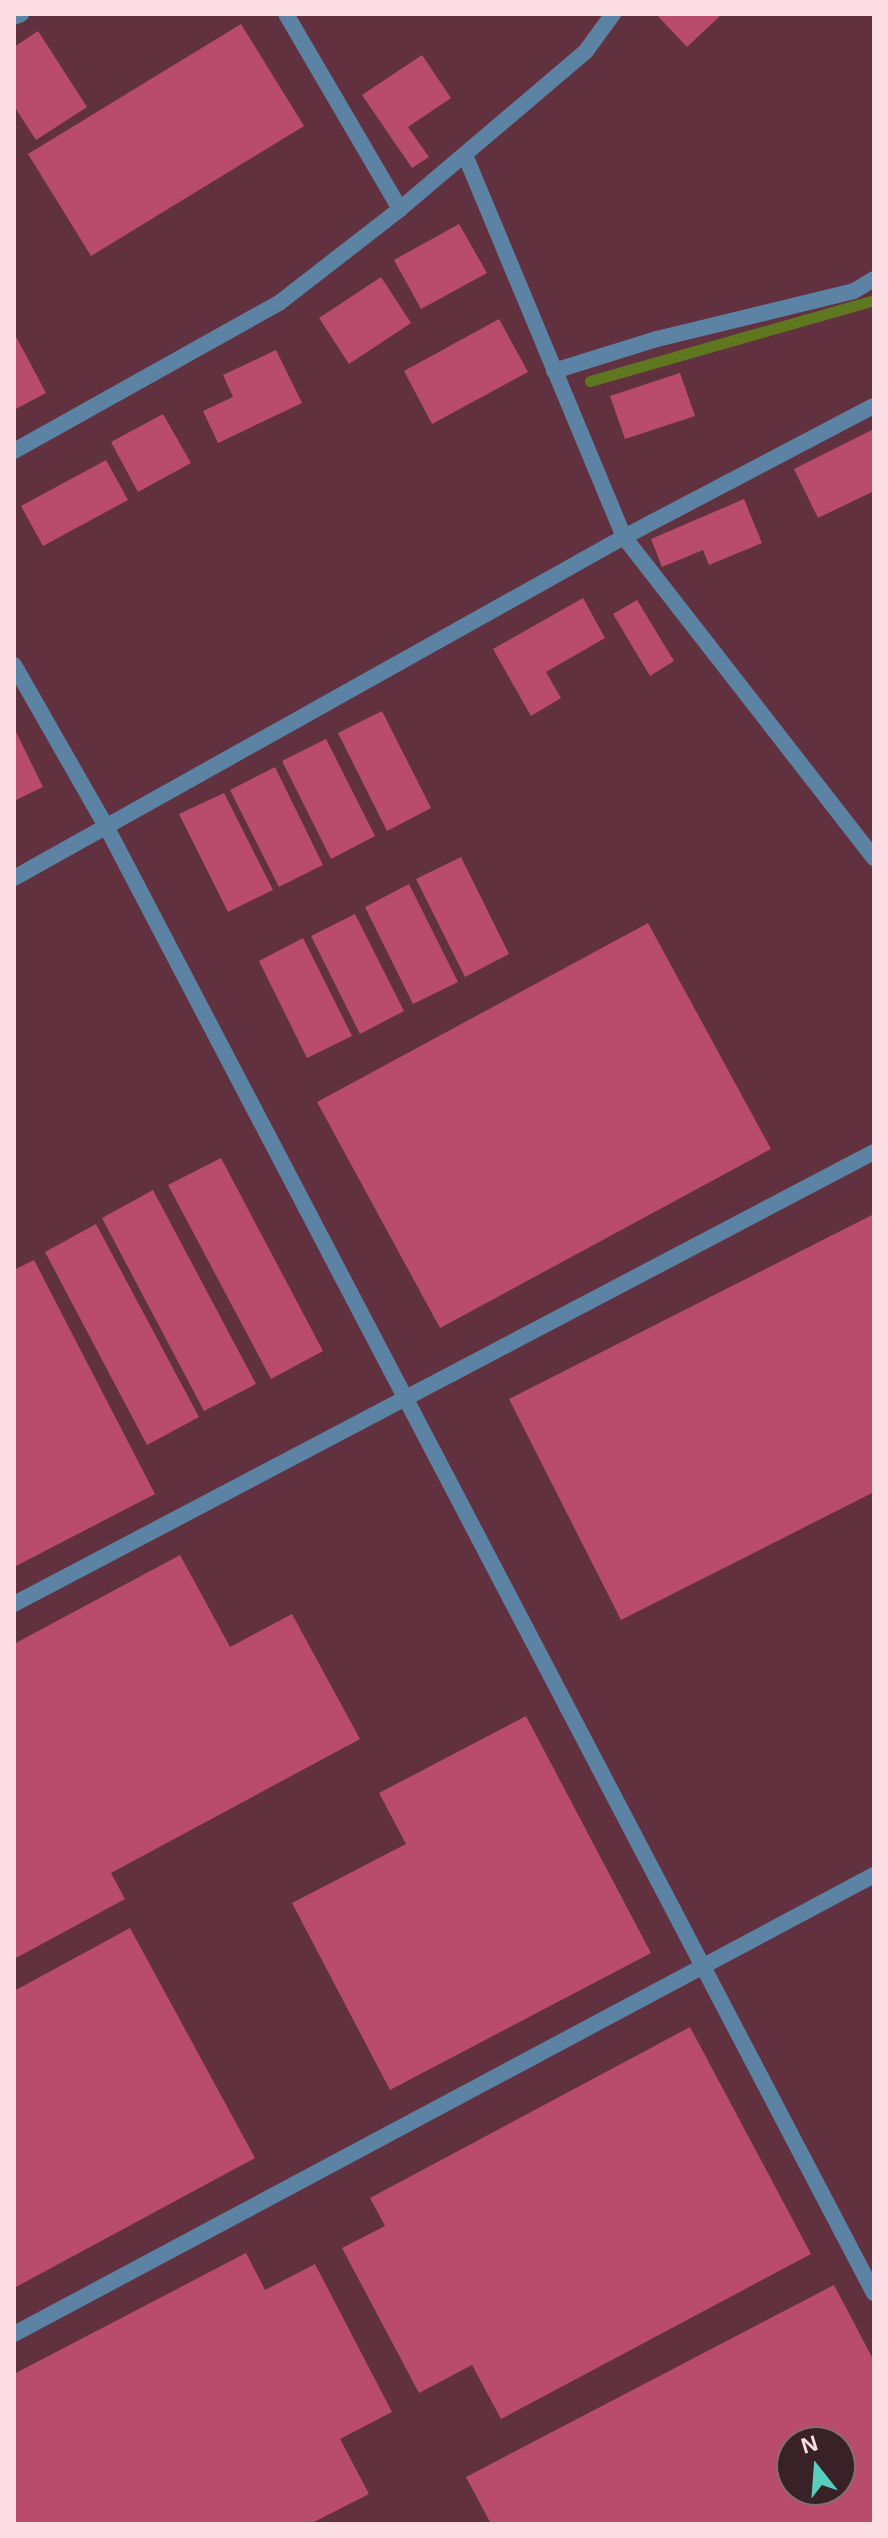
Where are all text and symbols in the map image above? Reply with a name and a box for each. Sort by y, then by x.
north arrow [776,2426,856,2506]
text: N [798,2430,821,2459]

